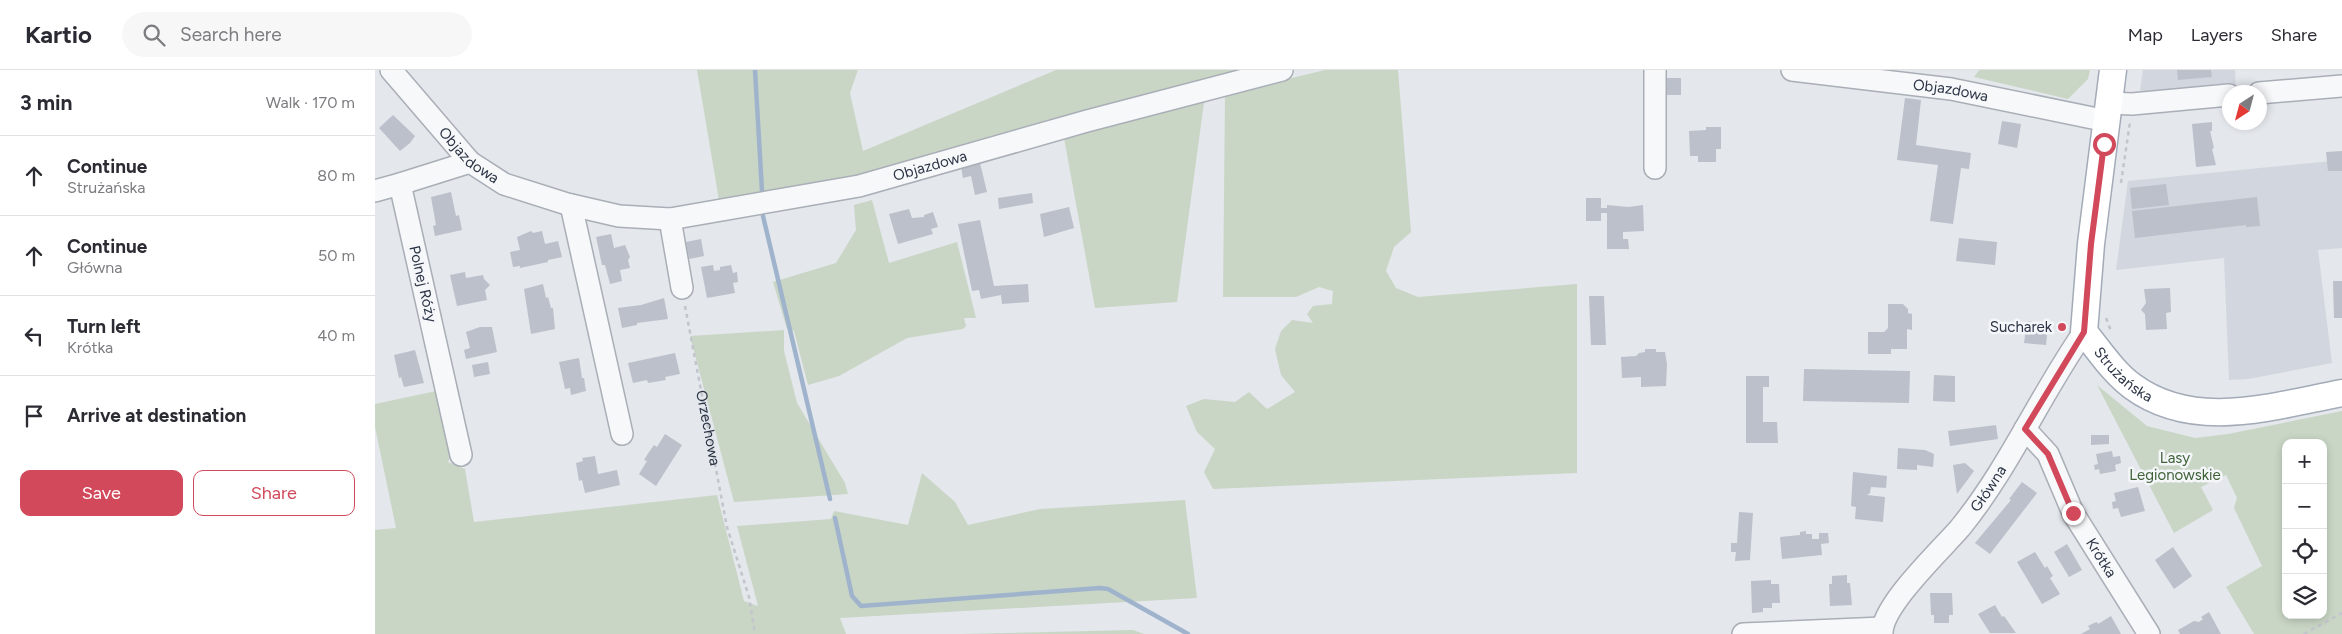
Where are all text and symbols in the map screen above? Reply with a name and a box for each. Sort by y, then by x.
search box [122,12,472,57]
text: Kartio [25,20,92,49]
icon: search [140,21,168,49]
text: Search here [180,23,282,46]
text: Map [2128,24,2163,46]
text: Layers [2191,24,2243,46]
text: Share [2271,24,2317,46]
street label: Objazdowa [1912,76,1990,105]
north arrow [2222,85,2267,130]
text: 3 min [20,90,72,115]
text: Walk · 170 m [266,93,355,112]
street label: Objazdowa [435,123,502,187]
route start [2093,133,2116,156]
street label: Objazdowa [891,147,969,185]
text: Continue [67,155,147,178]
icon: ahead [20,162,48,190]
text: 80 m [317,166,355,185]
text: Strużańska [67,178,145,197]
text: Continue [67,235,147,258]
icon: ahead [20,242,48,270]
street label: Polnej Róży [405,244,441,324]
text: 50 m [318,246,355,265]
text: Główna [67,258,122,277]
text: Turn left [67,315,141,338]
place label: Sucharek [1990,318,2053,336]
marker: Sucharek [2056,321,2068,333]
icon: left [20,322,48,350]
text: 40 m [317,326,355,345]
text: Krótka [67,338,113,357]
street label: Strużańska [2090,343,2156,406]
street label: Orzechowa [692,389,724,467]
icon: arrive [20,402,48,430]
text: Arrive at destination [67,404,246,427]
map controls [2282,439,2327,619]
button: + [2282,439,2327,484]
park label: Lasy Legionowskie [2129,449,2221,484]
street label: Główna [1967,462,2010,515]
button: Save [20,470,183,516]
button: Share [193,470,355,516]
button: − [2282,484,2327,529]
route end [2062,502,2085,525]
button: locate [2282,529,2327,574]
street label: Krótka [2082,535,2120,581]
button: layers [2282,574,2327,619]

